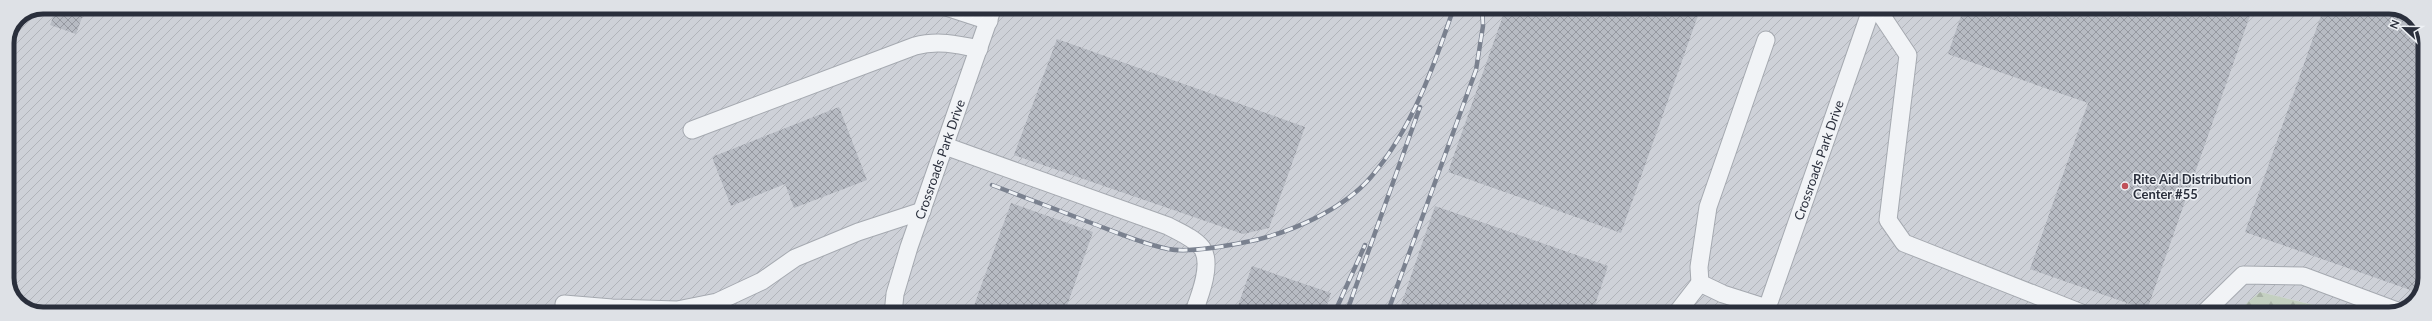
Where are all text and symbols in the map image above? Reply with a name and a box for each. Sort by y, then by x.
north arrow [2384,8,2424,48]
text: N [2387,18,2402,30]
street label: Crossroads Park Drive [911,97,968,222]
street label: Crossroads Park Drive [1790,98,1847,222]
place label: Rite Aid Distribution Center #55 [2133,171,2252,202]
marker: Rite Aid Distribution Center #55 [2120,181,2130,191]

